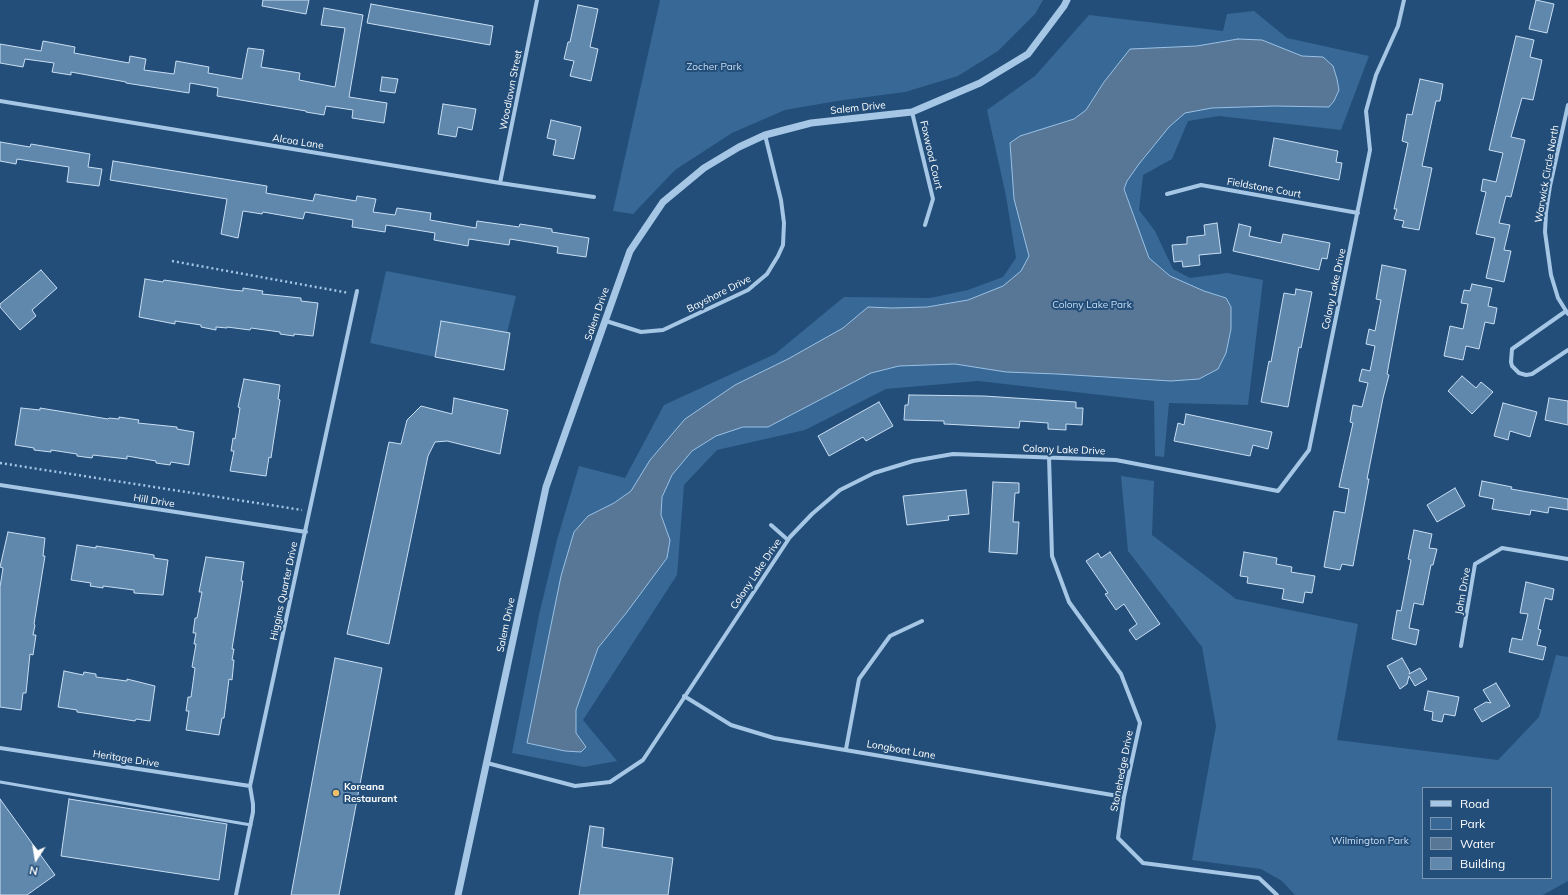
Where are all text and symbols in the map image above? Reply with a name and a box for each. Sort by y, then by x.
street label: Woodlawn Street [497,49,525,131]
park label: Zocher Park [686,61,742,73]
street label: Salem Drive [830,99,886,117]
street label: Foxwood Court [917,119,945,191]
street label: Warwick Circle North [1533,124,1561,224]
street label: Alcoa Lane [272,132,324,152]
street label: Fieldstone Court [1226,176,1302,200]
street label: Colony Lake Drive [1320,247,1348,331]
street label: Bayshore Drive [685,273,753,315]
street label: Salem Drive [582,286,612,342]
park label: Colony Lake Park [1052,299,1132,311]
street label: Colony Lake Drive [1022,443,1106,457]
street label: Hill Drive [133,492,175,510]
street label: Colony Lake Drive [728,536,784,612]
street label: Higgins Quarter Drive [268,541,300,641]
street label: John Drive [1453,567,1473,615]
street label: Salem Drive [494,597,518,653]
street label: Stonehedge Drive [1108,730,1136,812]
street label: Longboat Lane [866,738,936,762]
street label: Heritage Drive [92,748,160,770]
place label: Koreana Restaurant [344,781,397,804]
legend [1422,787,1552,879]
marker: Koreana Restaurant [331,788,341,798]
text: Road [1460,796,1489,811]
text: Park [1460,816,1485,831]
park label: Wilmington Park [1331,835,1409,847]
text: Water [1460,836,1495,851]
north arrow [16,839,56,879]
text: Building [1460,856,1505,871]
text: N [28,863,39,878]

